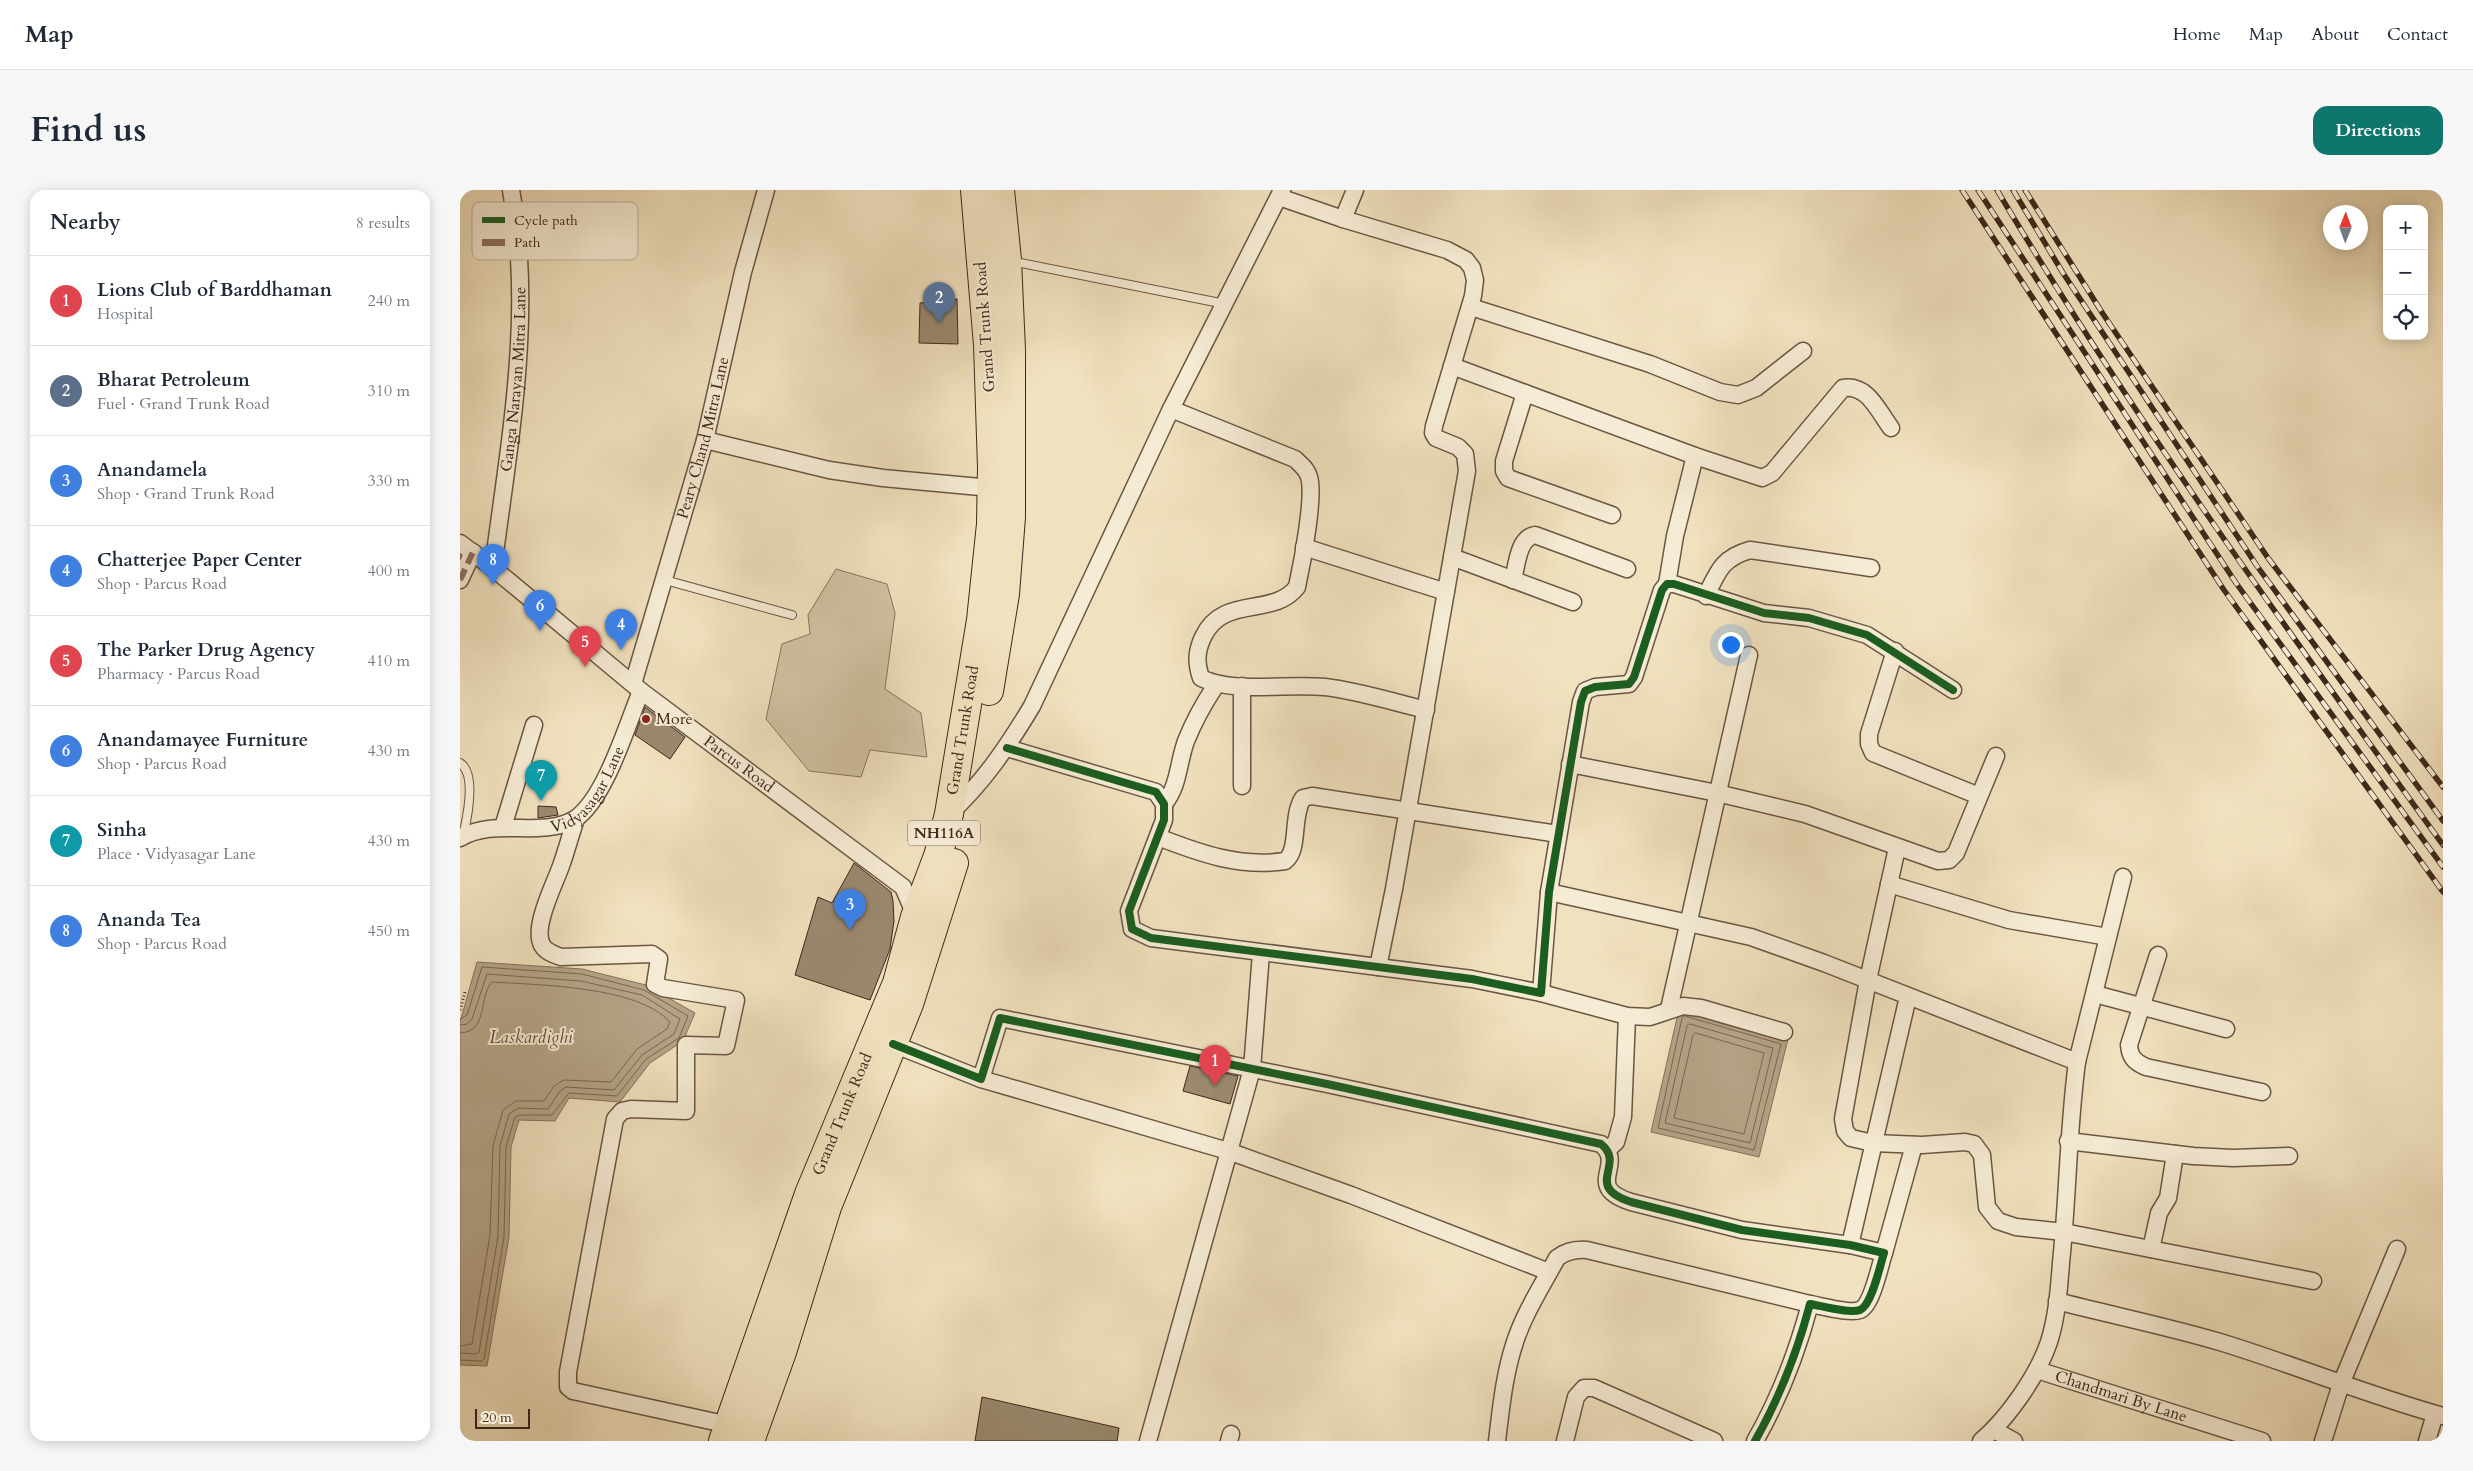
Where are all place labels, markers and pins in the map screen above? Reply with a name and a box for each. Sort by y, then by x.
pin: 2 [923,282,955,323]
pin: 8 [477,544,509,585]
pin: 6 [524,590,556,631]
pin: 4 [605,609,637,650]
pin: 5 [569,626,601,667]
place label: More [656,708,693,730]
marker: More [640,713,652,725]
pin: 7 [525,760,557,801]
pin: 3 [834,889,866,930]
pin: 1 [1199,1045,1231,1086]

